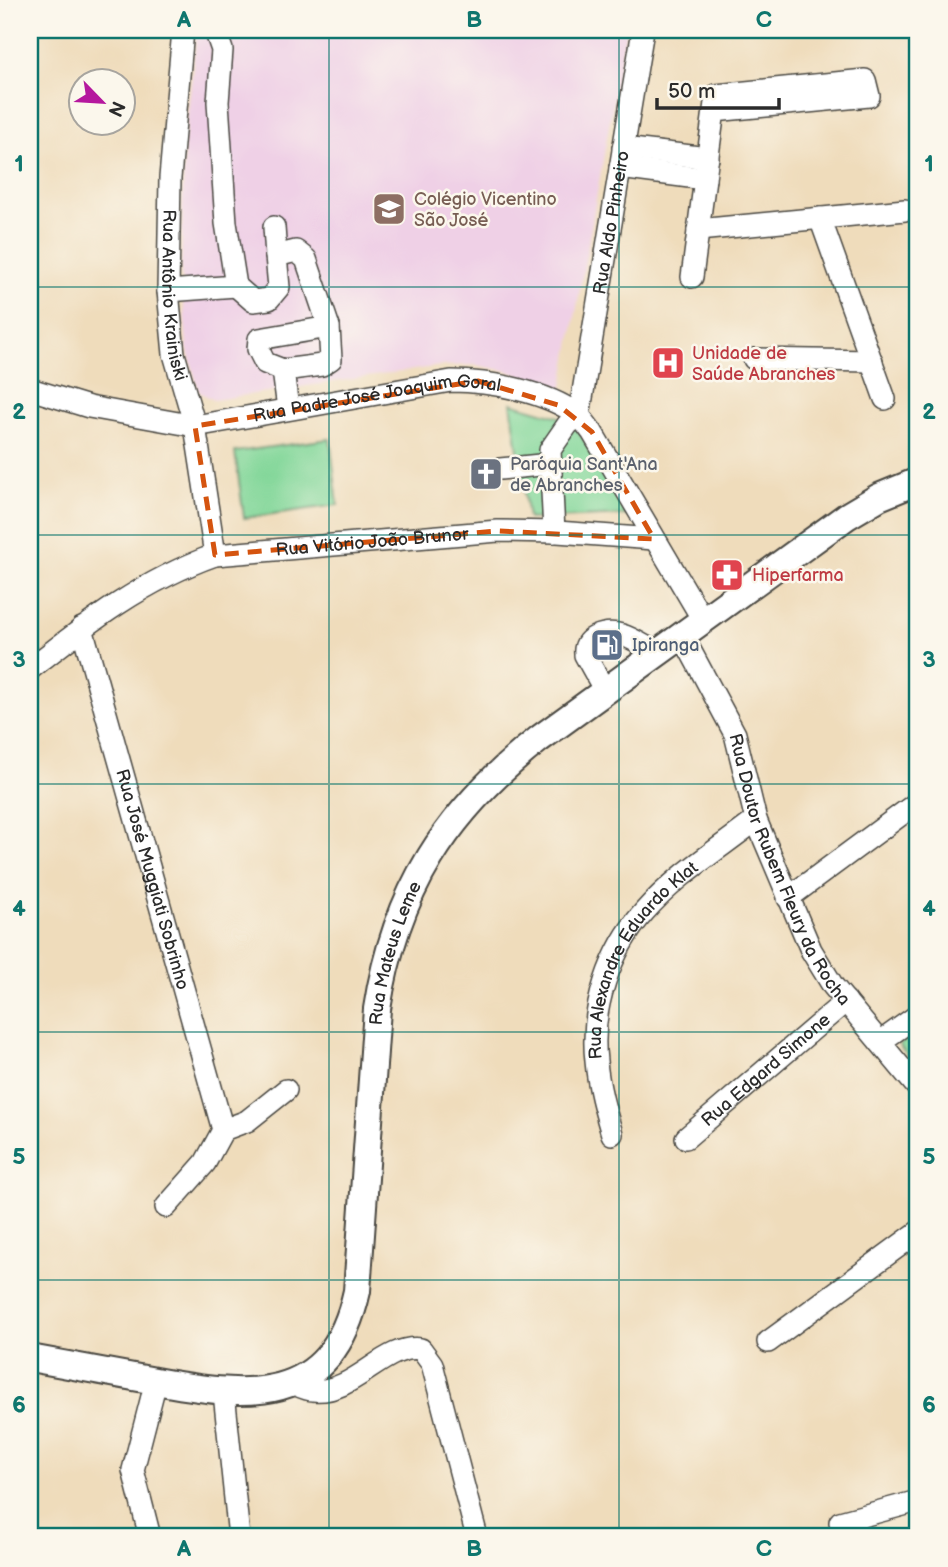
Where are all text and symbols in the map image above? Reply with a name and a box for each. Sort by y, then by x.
text: A [176,6,192,34]
text: B [466,6,482,34]
text: C [756,6,772,34]
north arrow [66,66,136,136]
scale bar [657,66,780,110]
text: 50 m [668,79,715,104]
text: N [103,97,129,120]
street label: Rua Aldo Pinheiro [589,149,634,296]
text: 1 [14,150,24,178]
text: 1 [924,150,934,178]
place label: Colégio Vicentino São José [414,189,557,231]
school or university icon: Colégio Vicentino São José [370,190,408,228]
street label: Rua Antônio Krainiski [157,209,191,383]
place label: Unidade de Saúde Abranches [692,343,836,385]
hospital icon: Unidade de Saúde Abranches [649,344,687,382]
street label: Rua Padre José Joaquim Goral [252,371,503,427]
text: 2 [12,398,26,426]
text: 2 [922,398,936,426]
place label: Paróquia Sant'Ana de Abranches [510,454,658,496]
church icon: Paróquia Sant'Ana de Abranches [467,455,505,493]
street label: Rua Vitório João Brunor [275,524,470,561]
pharmacy icon: Hiperfarma [708,556,746,594]
place label: Hiperfarma [752,565,844,586]
fuel station icon: Ipiranga [588,626,626,664]
place label: Ipiranga [632,635,699,656]
text: 3 [12,646,26,674]
text: 3 [922,646,936,674]
street label: Rua Doutor Rubem Fleury da Rocha [724,731,855,1010]
street label: Rua José Muggiati Sobrinho [111,767,193,992]
street label: Rua Alexandre Eduardo Klat [585,857,703,1060]
street label: Rua Mateus Leme [366,878,426,1026]
text: 4 [12,895,26,923]
text: 4 [922,895,936,923]
street label: Rua Edgard Simone [697,1009,835,1131]
text: 5 [12,1143,26,1171]
text: 5 [922,1143,936,1171]
text: 6 [12,1391,26,1419]
text: 6 [922,1391,936,1419]
text: A [176,1535,192,1563]
text: B [466,1535,482,1563]
text: C [756,1535,772,1563]

